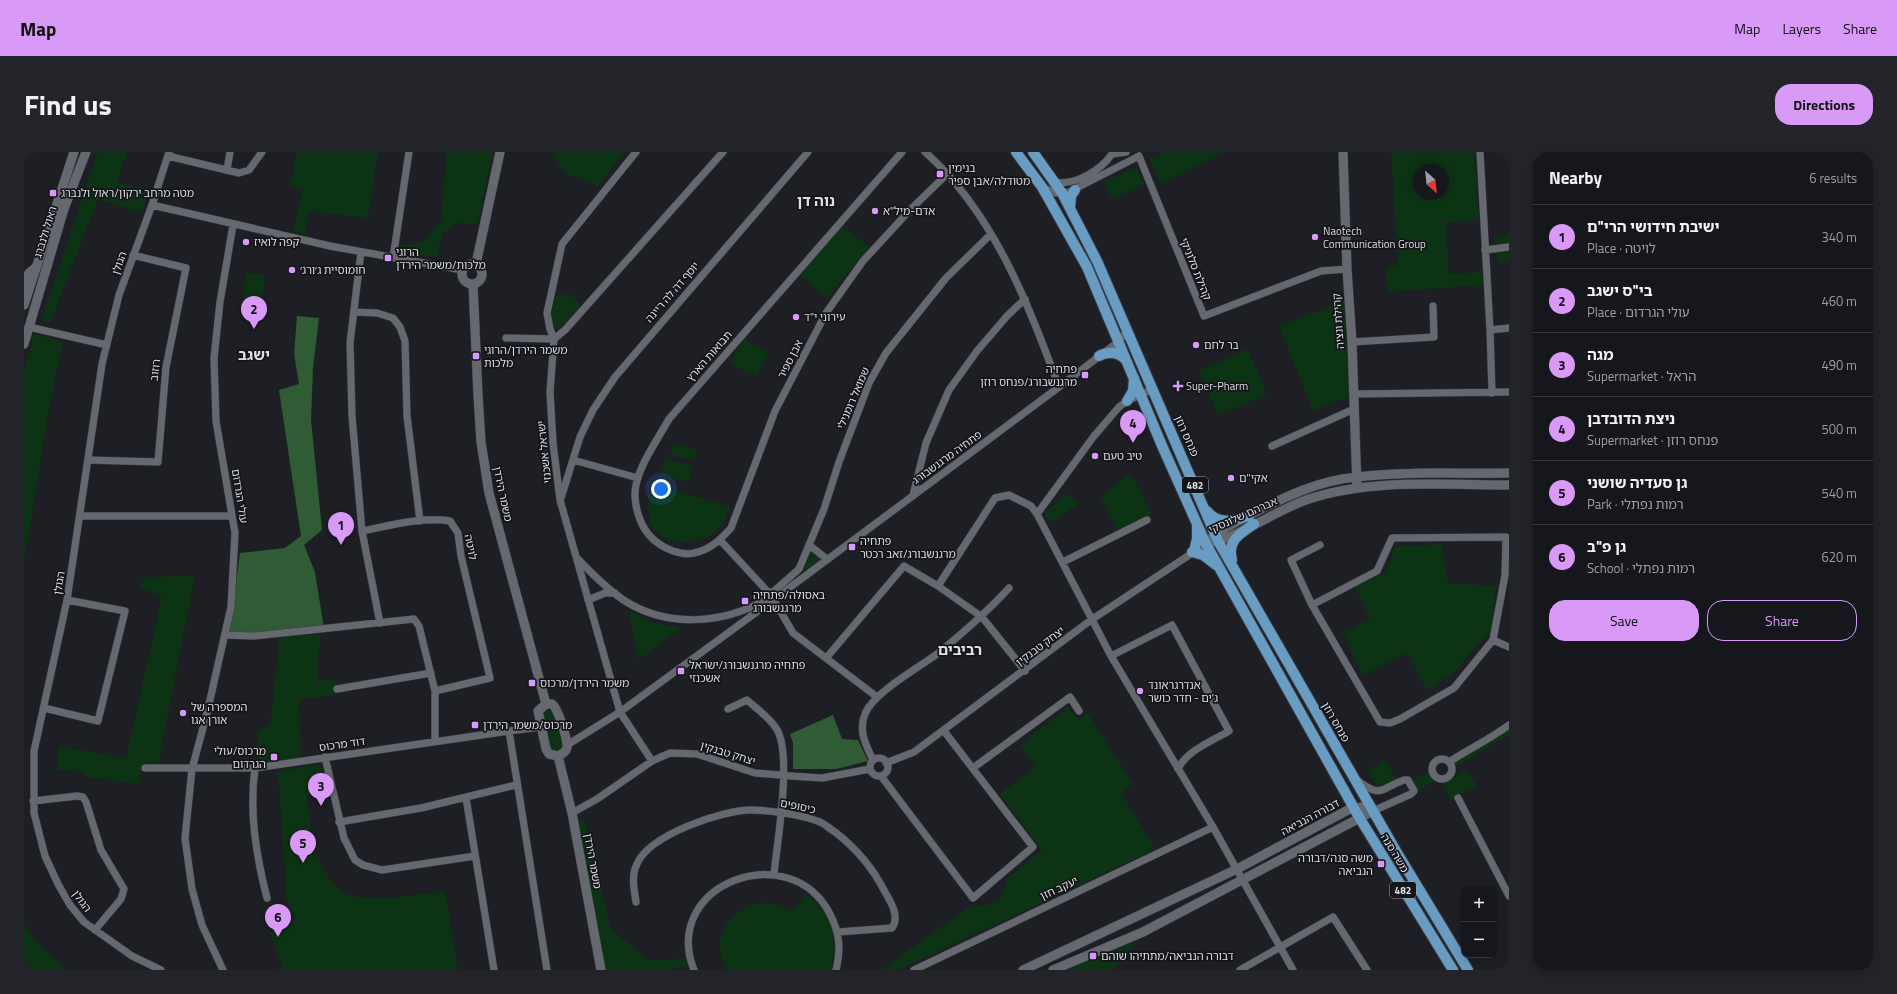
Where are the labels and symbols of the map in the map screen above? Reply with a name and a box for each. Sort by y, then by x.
place label: בנימין מטודלה/אבן ספיר [948,160,1030,189]
north arrow [1413,164,1449,200]
marker: בנימין מטודלה/אבן ספיר [935,169,945,179]
place label: מטה מרחב ירקון/ראול ולנברג [61,185,194,201]
marker: מטה מרחב ירקון/ראול ולנברג [48,188,58,198]
district label: נוה דן [797,189,835,212]
place label: אדם-מיל"א [883,203,935,219]
street label: ראול ולנברג [30,204,60,260]
marker: אדם-מיל"א [870,206,880,216]
place label: Naotech Communication Group [1323,223,1426,252]
marker: Naotech Communication Group [1310,232,1320,242]
place label: קפה לואיז [254,234,300,250]
street label: קהילת סלוניקי [1176,235,1216,303]
marker: קפה לואיז [241,237,251,247]
place label: הרוגי מלכות/משמר הירדן [396,244,486,273]
street label: הגולן [107,249,131,277]
marker: הרוגי מלכות/משמר הירדן [383,253,393,263]
street label: יוסף דה לה ריינה [641,258,703,326]
place label: חומוסיית ג׳ורג׳ [300,262,366,278]
marker: חומוסיית ג׳ורג׳ [287,265,297,275]
street label: קהילת ונציה [1328,292,1348,349]
pin: 2 [241,296,267,329]
place label: עירוני י"ד [804,309,846,325]
marker: עירוני י"ד [791,312,801,322]
street label: תבואות הארץ [682,327,736,385]
street label: אבן ספיר [773,337,807,381]
place label: בר לחם [1204,337,1239,353]
marker: בר לחם [1191,340,1201,350]
place label: משמר הירדן/הרוגי מלכות [484,342,567,371]
district label: ישגב [238,343,270,366]
marker: משמר הירדן/הרוגי מלכות [471,351,481,361]
street label: רוזוב [146,358,164,382]
place label: פתחיה מרגנשבורג/פנחס רוזן [980,361,1077,390]
street label: שמואל רומנילי [833,364,873,432]
marker: פתחיה מרגנשבורג/פנחס רוזן [1080,370,1090,380]
place label: Super-Pharm [1186,378,1248,394]
marker: Super-Pharm [1173,381,1183,391]
pin: 4 [1120,410,1146,443]
street label: פנחס רוזן [1171,413,1203,460]
street label: ישראל אשכנזי [533,420,555,484]
street label: פתחיה מרגנשבורג [909,426,985,488]
place label: טיב טעם [1103,448,1142,464]
marker: טיב טעם [1090,451,1100,461]
street label: משמר הירדן [489,465,517,523]
street label: עולי הגרדום [228,468,252,524]
place label: אקי"ם [1239,470,1268,486]
marker: אקי"ם [1226,473,1236,483]
road number: 482 [1182,477,1208,493]
your location [651,479,671,499]
street label: אברהם שלונסקי [1206,493,1280,537]
pin: 1 [328,512,354,545]
street label: לויטה [461,533,481,562]
place label: פתחיה מרגנשבורג/זאב רכטר [860,533,956,562]
marker: פתחיה מרגנשבורג/זאב רכטר [847,542,857,552]
street label: הגולן [49,570,69,596]
place label: באסולה/פתחיה מרגנשבורג [753,587,825,616]
marker: באסולה/פתחיה מרגנשבורג [740,596,750,606]
street label: יצחק טבנקין [1012,622,1068,670]
district label: רביבים [938,638,982,661]
place label: פתחיה מרגנשבורג/ישראל אשכנזי [689,657,806,686]
marker: פתחיה מרגנשבורג/ישראל אשכנזי [676,666,686,676]
place label: משמר הירדן/מרכוס [540,675,629,691]
place label: אנדרגראונד ג'ים - חדר כושר [1148,677,1218,706]
marker: משמר הירדן/מרכוס [527,678,537,688]
marker: אנדרגראונד ג'ים - חדר כושר [1135,686,1145,696]
place label: המספרה של אורן אגו [191,699,247,728]
street label: פנחס רוזן [1318,699,1354,745]
marker: המספרה של אורן אגו [178,708,188,718]
place label: מרכוס/משמר הירדן [483,717,572,733]
marker: מרכוס/משמר הירדן [470,720,480,730]
street label: דוד מרכוס [318,733,366,755]
street label: יצחק טבנקין [698,737,758,769]
place label: מרכוס/עולי הגרדום [214,743,266,772]
marker: מרכוס/עולי הגרדום [269,752,279,762]
pin: 3 [308,773,334,806]
street label: כיסופים [779,794,818,818]
street label: דבורה הנביאה [1278,795,1342,839]
pin: 5 [290,830,316,863]
street label: משה סנה [1377,831,1413,875]
street label: משמר הירדן [580,832,606,890]
place label: משה סנה/דבורה הנביאה [1298,850,1373,879]
marker: משה סנה/דבורה הנביאה [1376,859,1386,869]
street label: יעקב חזן [1038,872,1080,904]
road number: 482 [1390,882,1416,898]
street label: הגולן [69,887,95,915]
pin: 6 [265,904,291,937]
place label: דבורה הנביאה/מתתיהו שוהם [1101,948,1234,964]
marker: דבורה הנביאה/מתתיהו שוהם [1088,951,1098,961]

